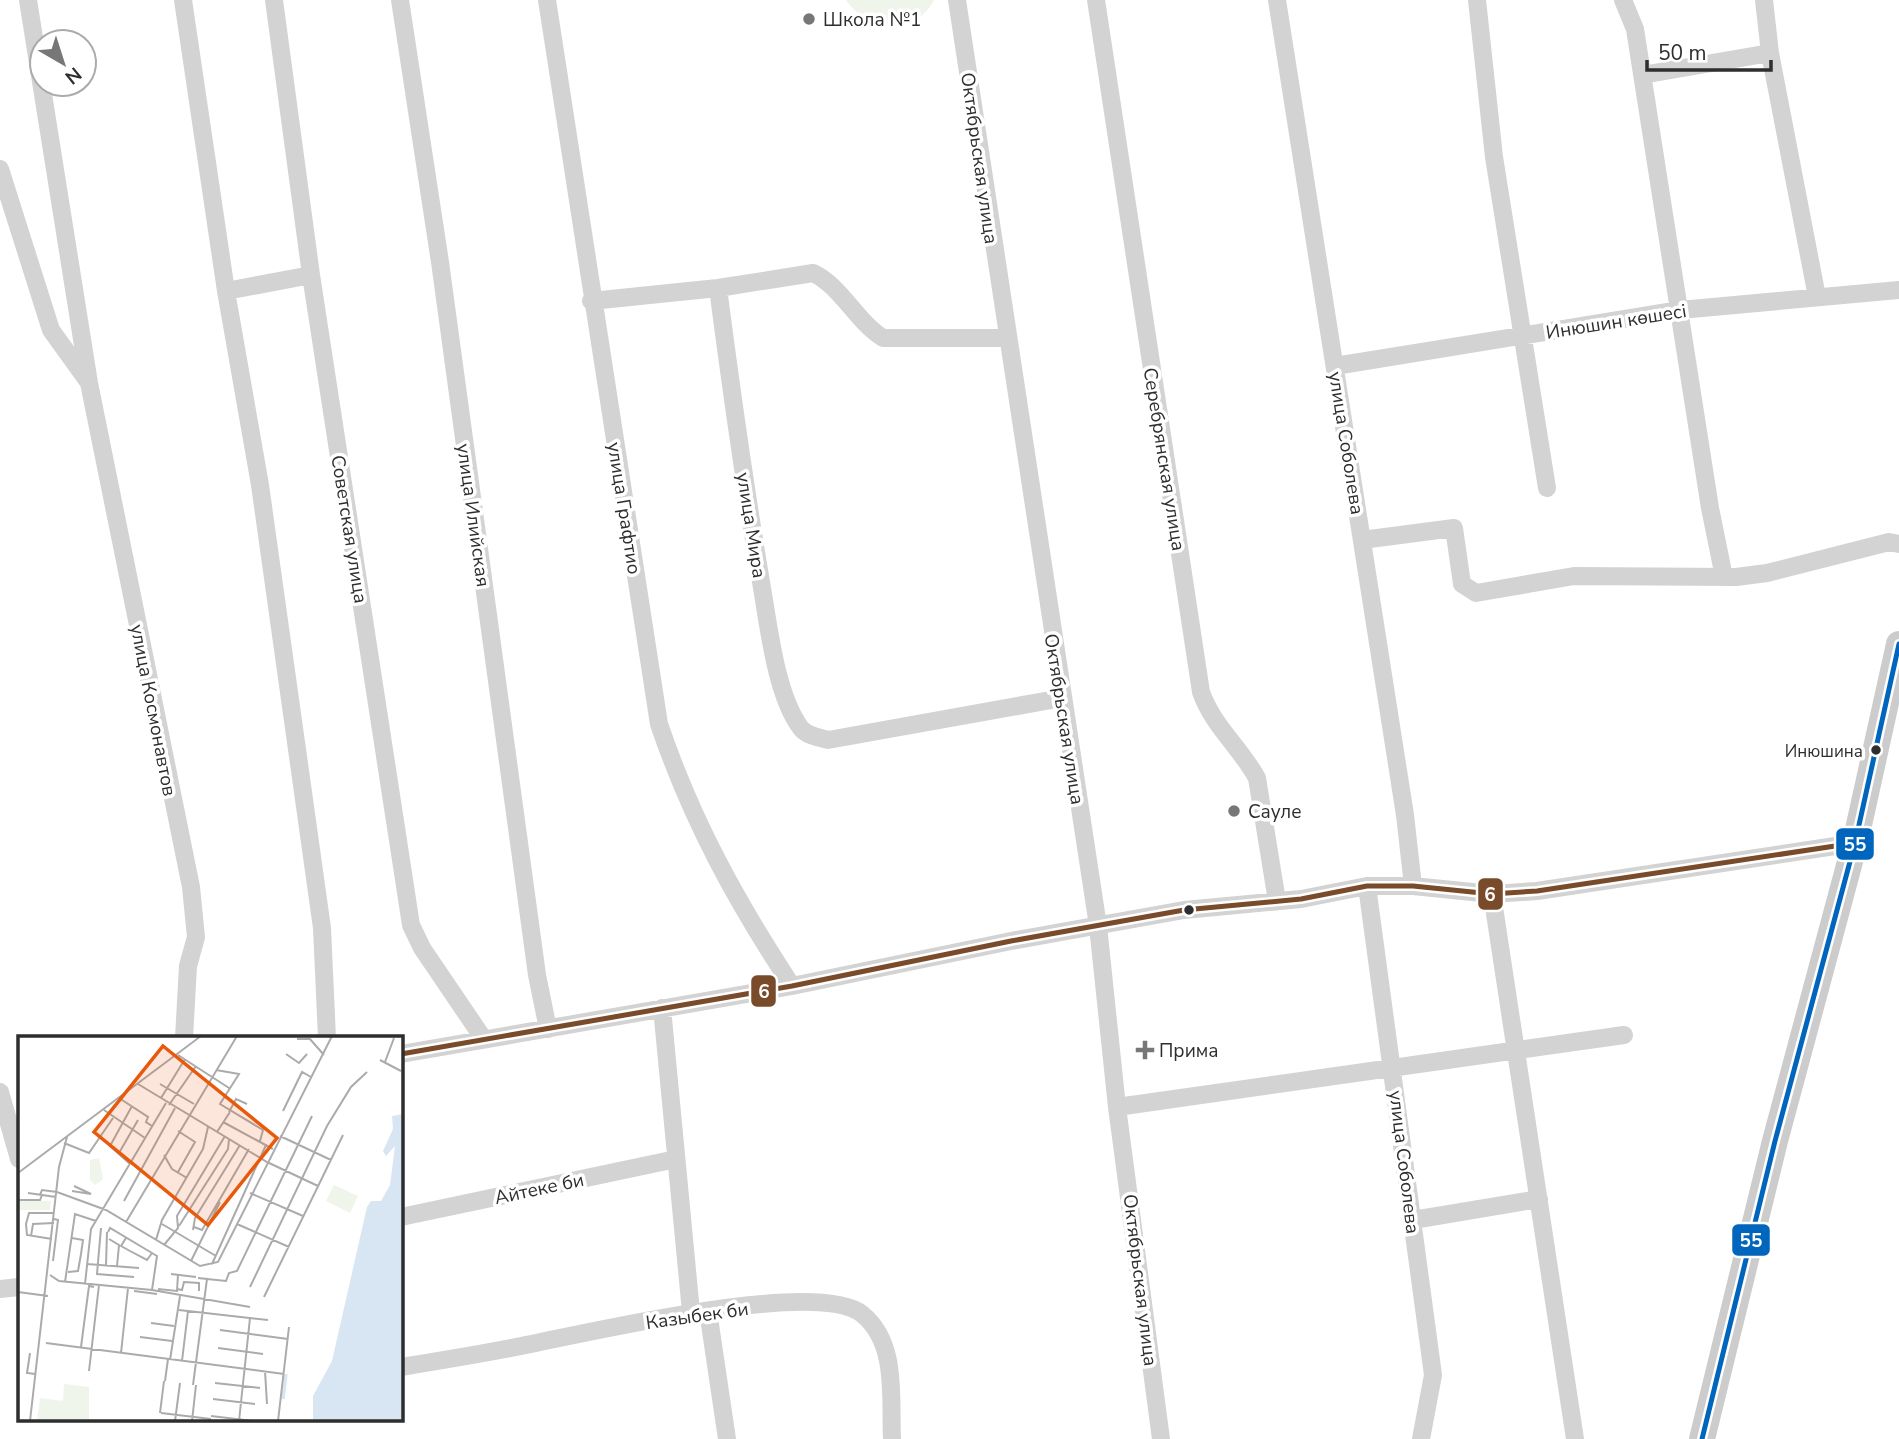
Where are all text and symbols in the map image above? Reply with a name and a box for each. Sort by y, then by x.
place label: Школа №1 [823,7,922,33]
marker: Школа №1 [801,11,817,27]
north arrow [28,28,98,98]
scale bar [1647,28,1771,72]
text: 50 m [1658,39,1707,67]
text: N [59,61,87,90]
street label: Октябрьская улица [954,71,1004,246]
street label: Инюшин көшесі [1544,298,1688,346]
street label: Серебрянская улица [1137,366,1191,553]
street label: улица Соболева [1322,370,1370,516]
street label: улица Графтио [601,440,647,576]
street label: улица Илийская [450,442,496,588]
street label: Советская улица [324,453,374,605]
street label: улица Мира [730,470,772,580]
street label: улица Космонавтов [124,622,182,798]
street label: Октябрьская улица [1038,632,1090,807]
place label: Инюшина [1785,740,1863,763]
marker: Инюшина [1869,743,1883,757]
place label: Сауле [1248,799,1301,825]
marker: Сауле [1226,803,1242,819]
line badge: 55 [1835,827,1875,861]
text: 55 [1844,832,1866,858]
line badge: 6 [1477,877,1504,911]
text: 6 [1484,882,1496,908]
unlabelled marker [1182,903,1196,917]
line badge: 6 [750,974,777,1008]
text: 6 [758,979,770,1005]
inset map [18,1036,402,1422]
place label: Прима [1159,1038,1219,1064]
marker: Прима [1137,1042,1153,1058]
street label: улица Соболева [1382,1089,1426,1235]
street label: Айтеке би [492,1167,586,1211]
street label: Октябрьская улица [1117,1193,1163,1367]
line badge: 55 [1731,1223,1771,1257]
text: 55 [1740,1228,1762,1254]
street label: Казыбек би [644,1296,750,1336]

